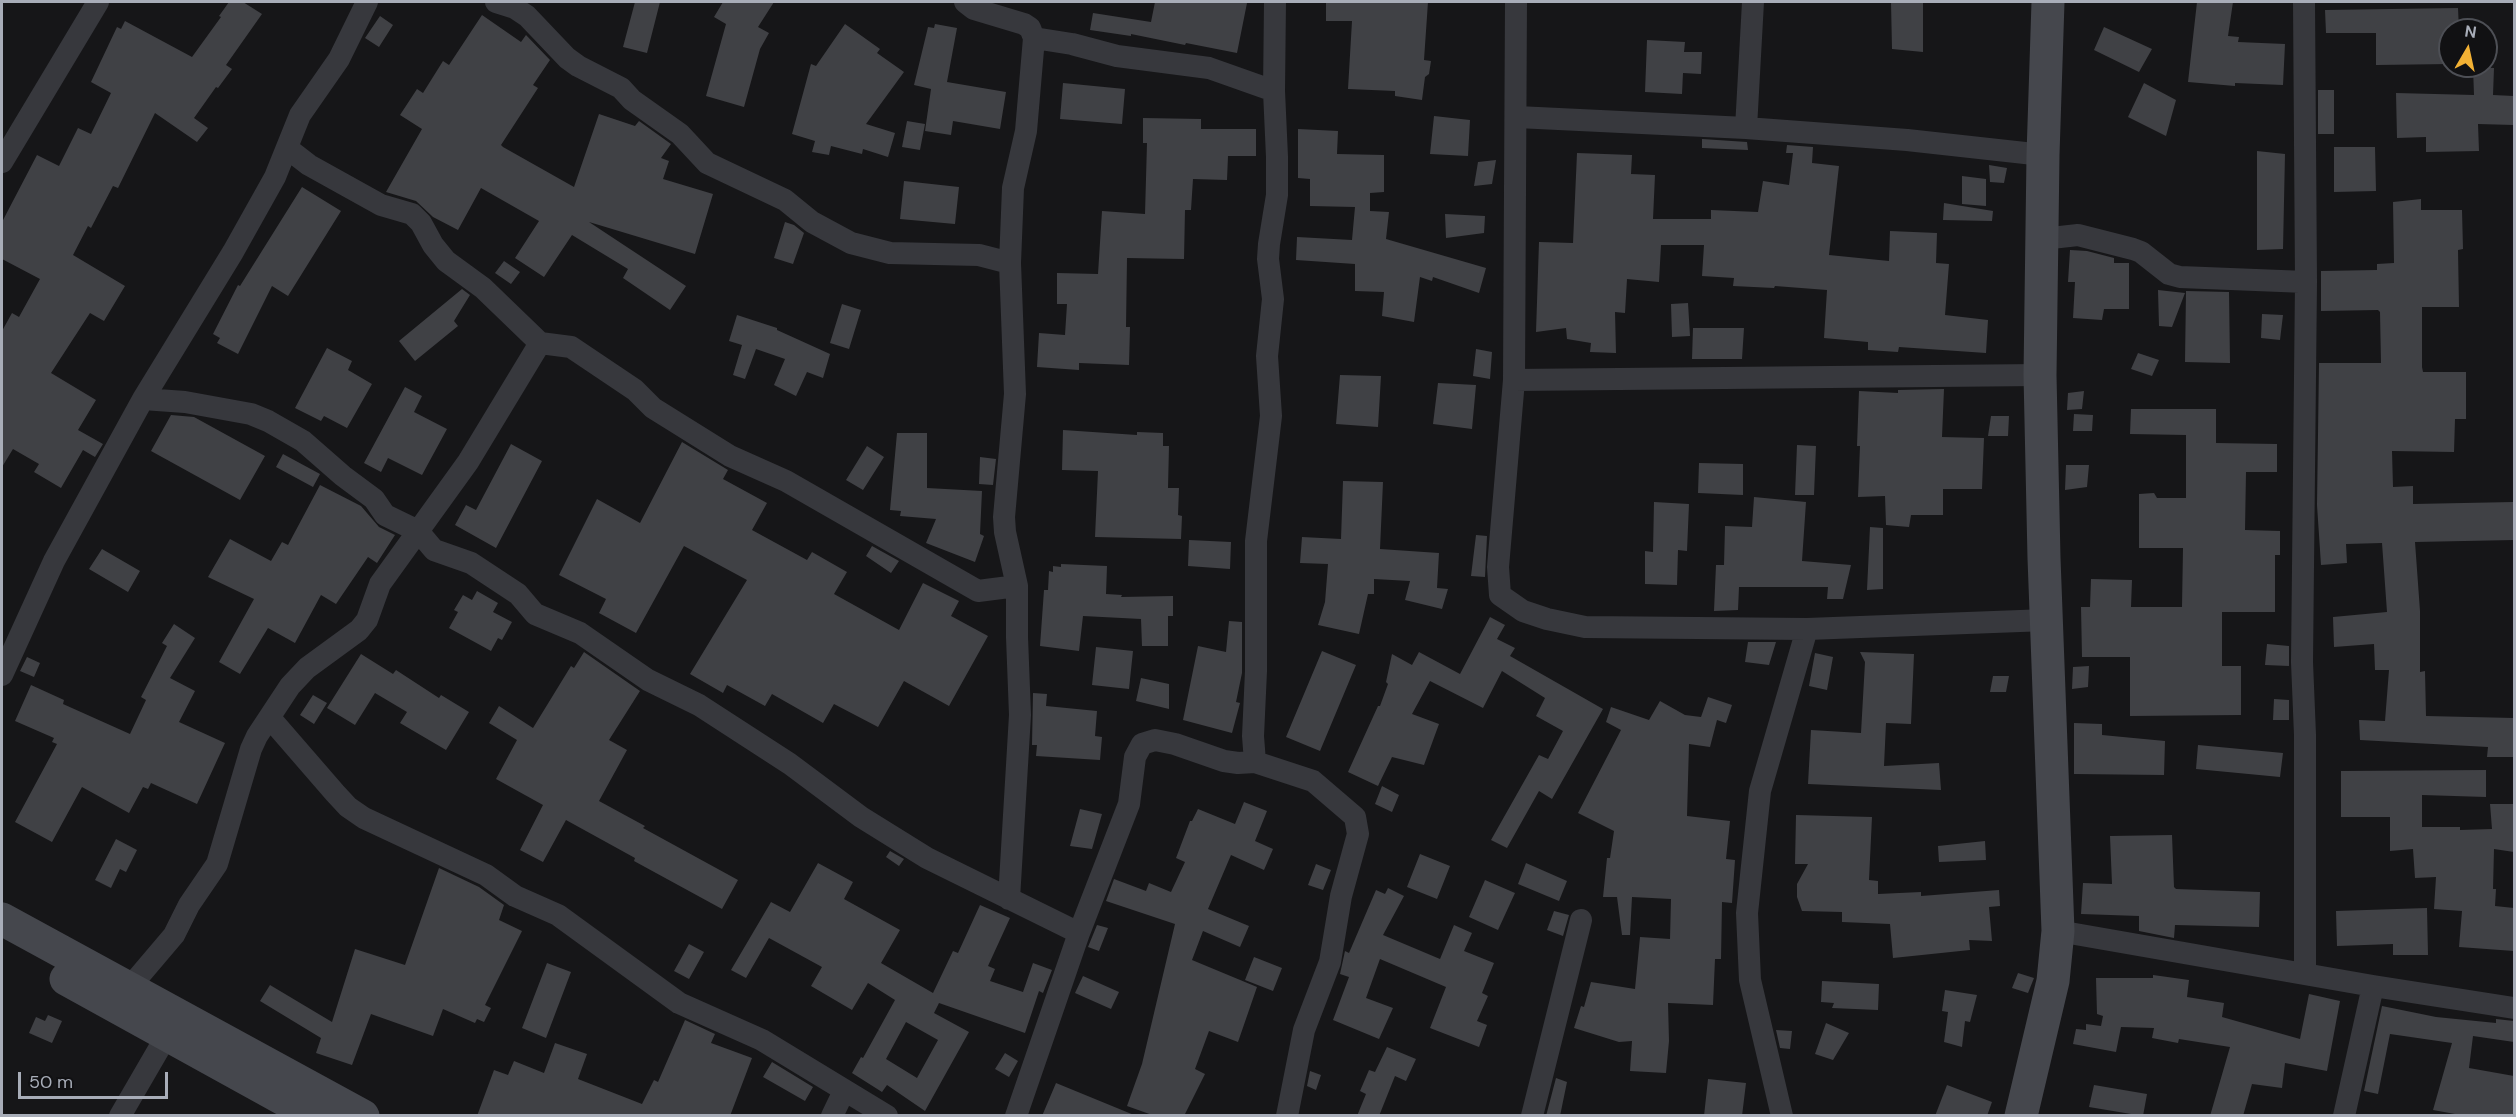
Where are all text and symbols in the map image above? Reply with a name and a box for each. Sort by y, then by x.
north arrow [2438,18,2498,78]
text: N [2463,20,2478,43]
scale bar [21,1060,171,1098]
text: 50 m [29,1070,73,1094]

